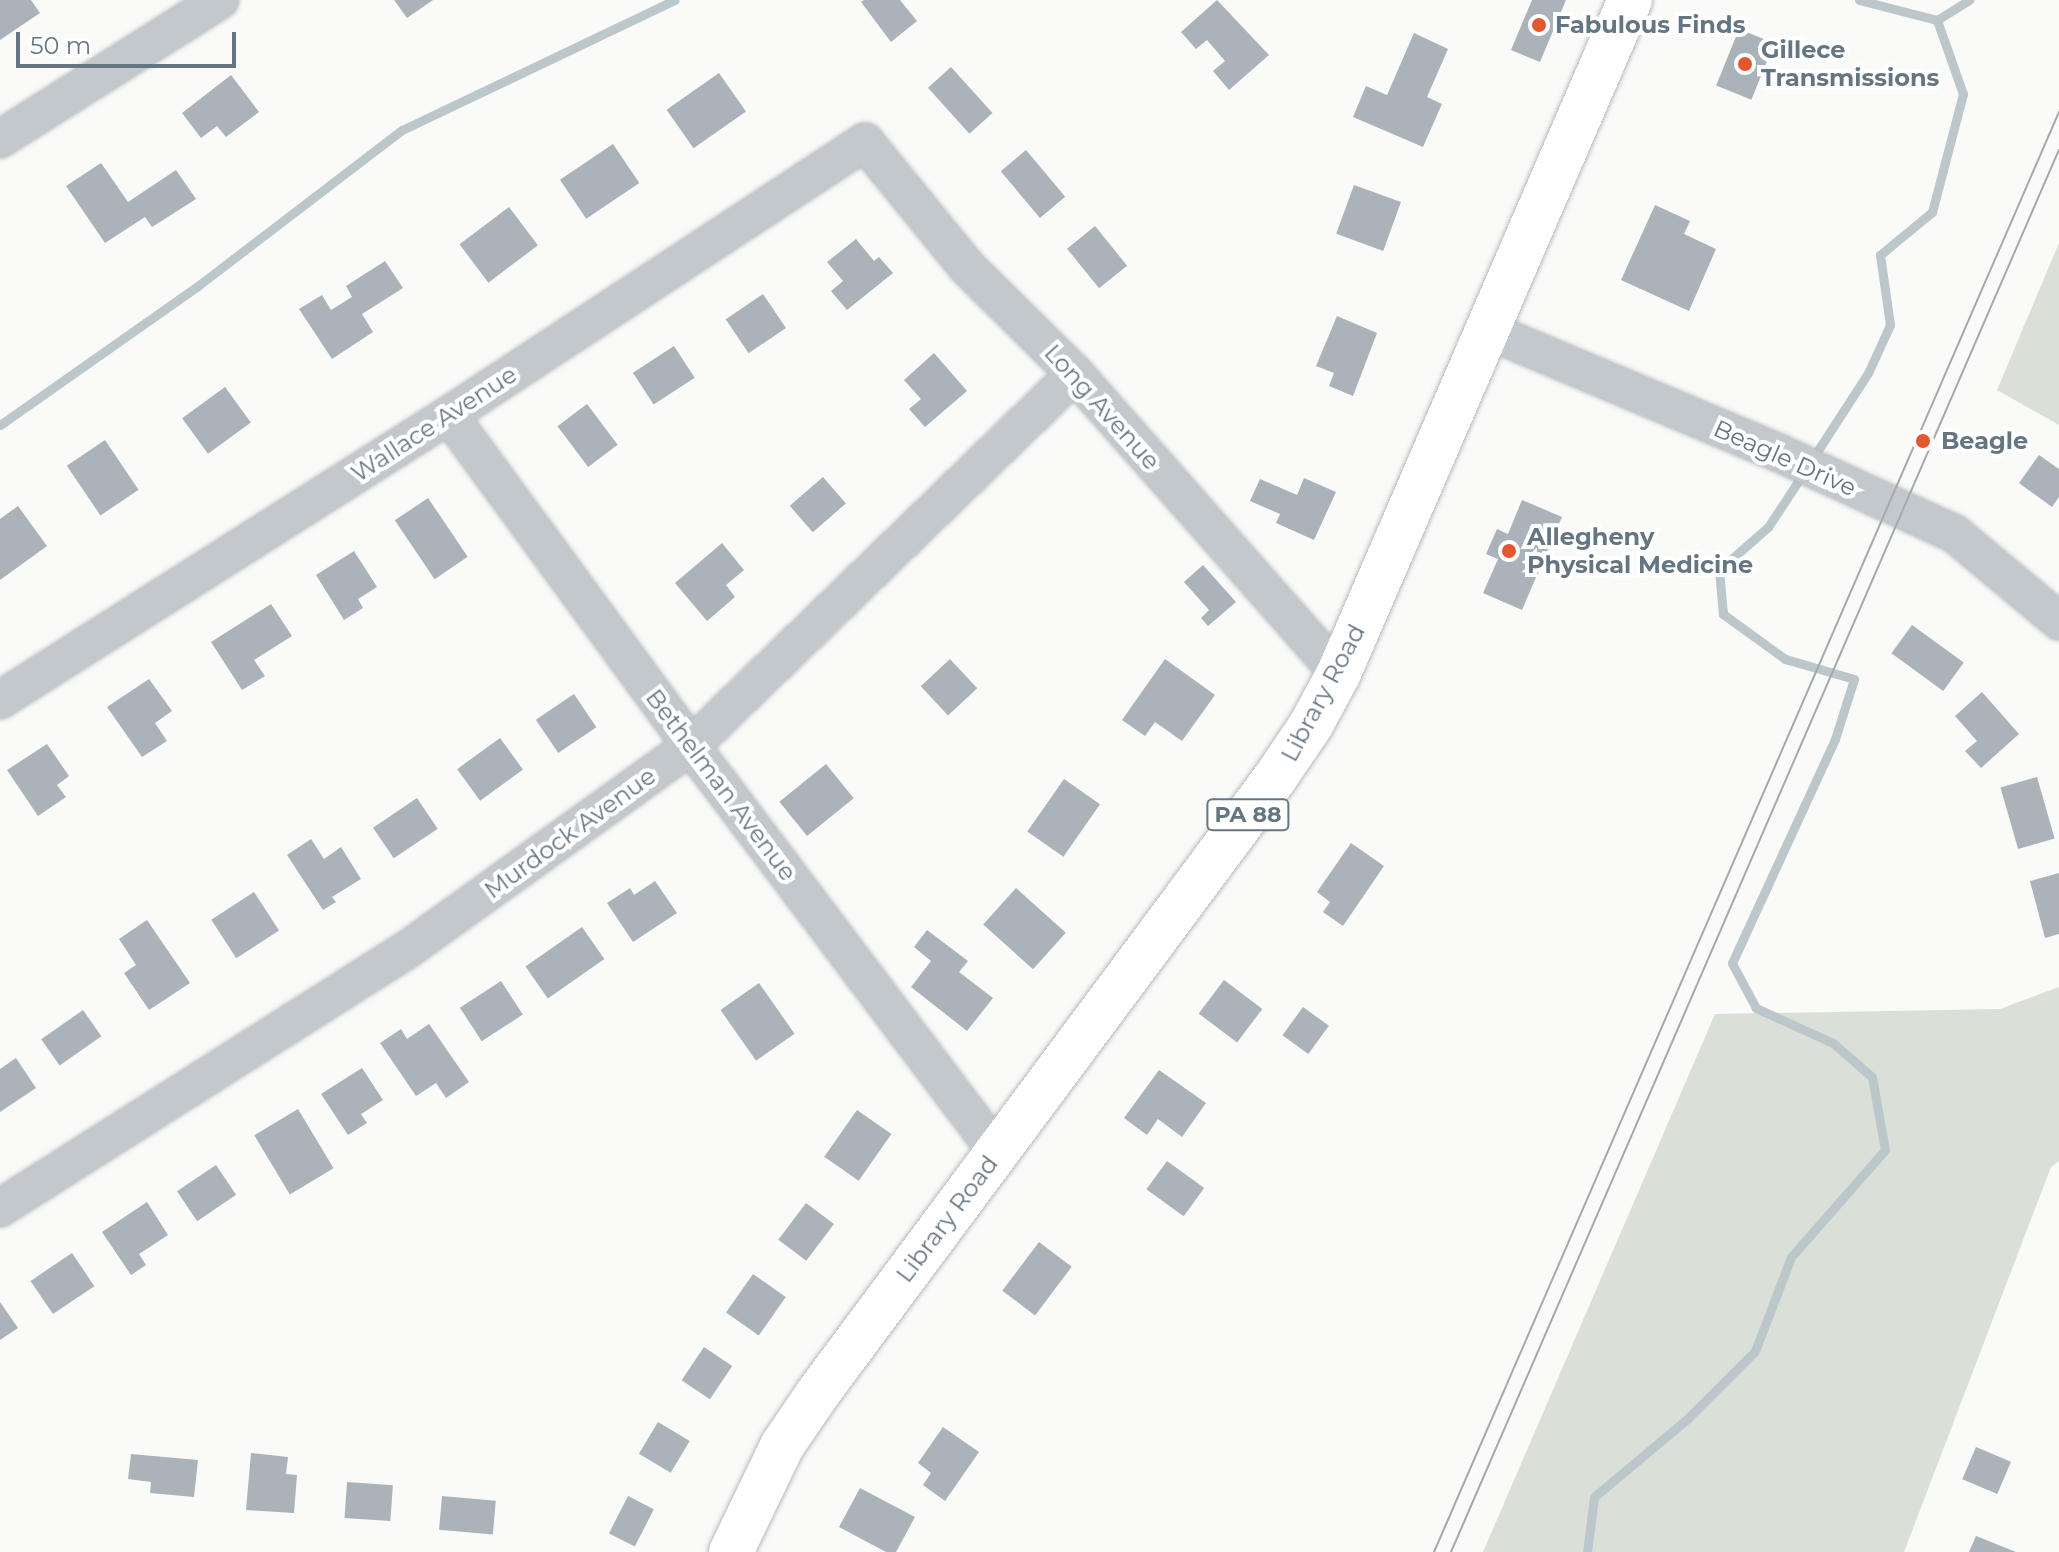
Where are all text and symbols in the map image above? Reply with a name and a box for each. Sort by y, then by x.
place label: Fabulous Finds [1555,11,1745,39]
scale bar [20,16,240,66]
marker: Fabulous Finds [1530,16,1548,34]
text: 50 m [30,31,91,60]
place label: Gillece Transmissions [1761,36,1939,92]
marker: Gillece Transmissions [1736,55,1754,73]
street label: Long Avenue [1038,338,1166,476]
street label: Wallace Avenue [346,360,522,488]
street label: Beagle Drive [1709,414,1861,502]
place label: Beagle [1941,427,2028,455]
marker: Beagle [1912,430,1934,452]
place label: Allegheny Physical Medicine [1527,523,1753,579]
marker: Allegheny Physical Medicine [1498,540,1520,562]
street label: Library Road [1275,619,1371,767]
street label: Bethelman Avenue [640,684,802,886]
street label: Murdock Avenue [479,761,661,905]
road number: PA 88 [1206,797,1290,833]
street label: Library Road [890,1150,1004,1288]

